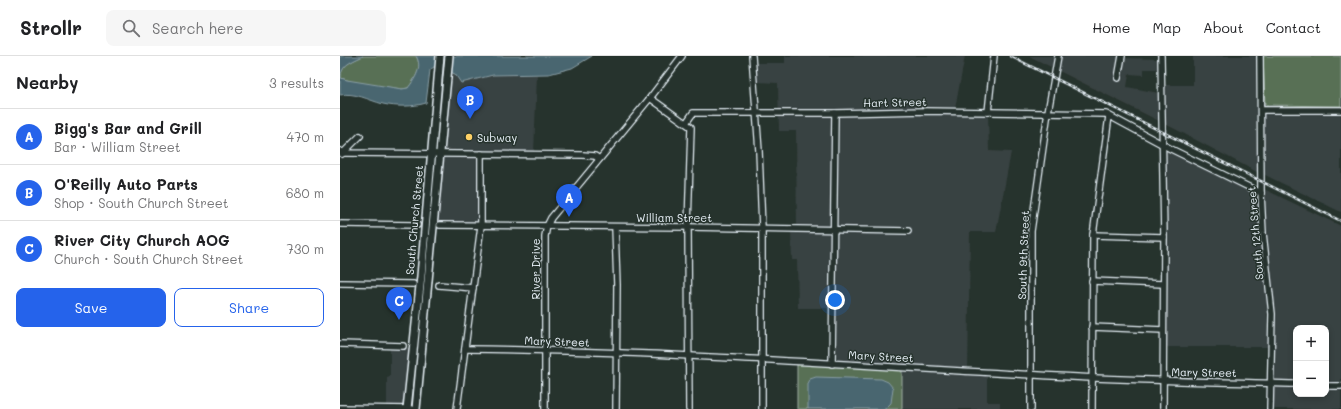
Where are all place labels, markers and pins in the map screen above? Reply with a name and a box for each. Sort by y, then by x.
pin: B [457,86,483,119]
place label: Subway [477,130,518,145]
marker: Subway [464,132,474,142]
pin: A [556,184,582,217]
pin: C [386,287,412,320]

